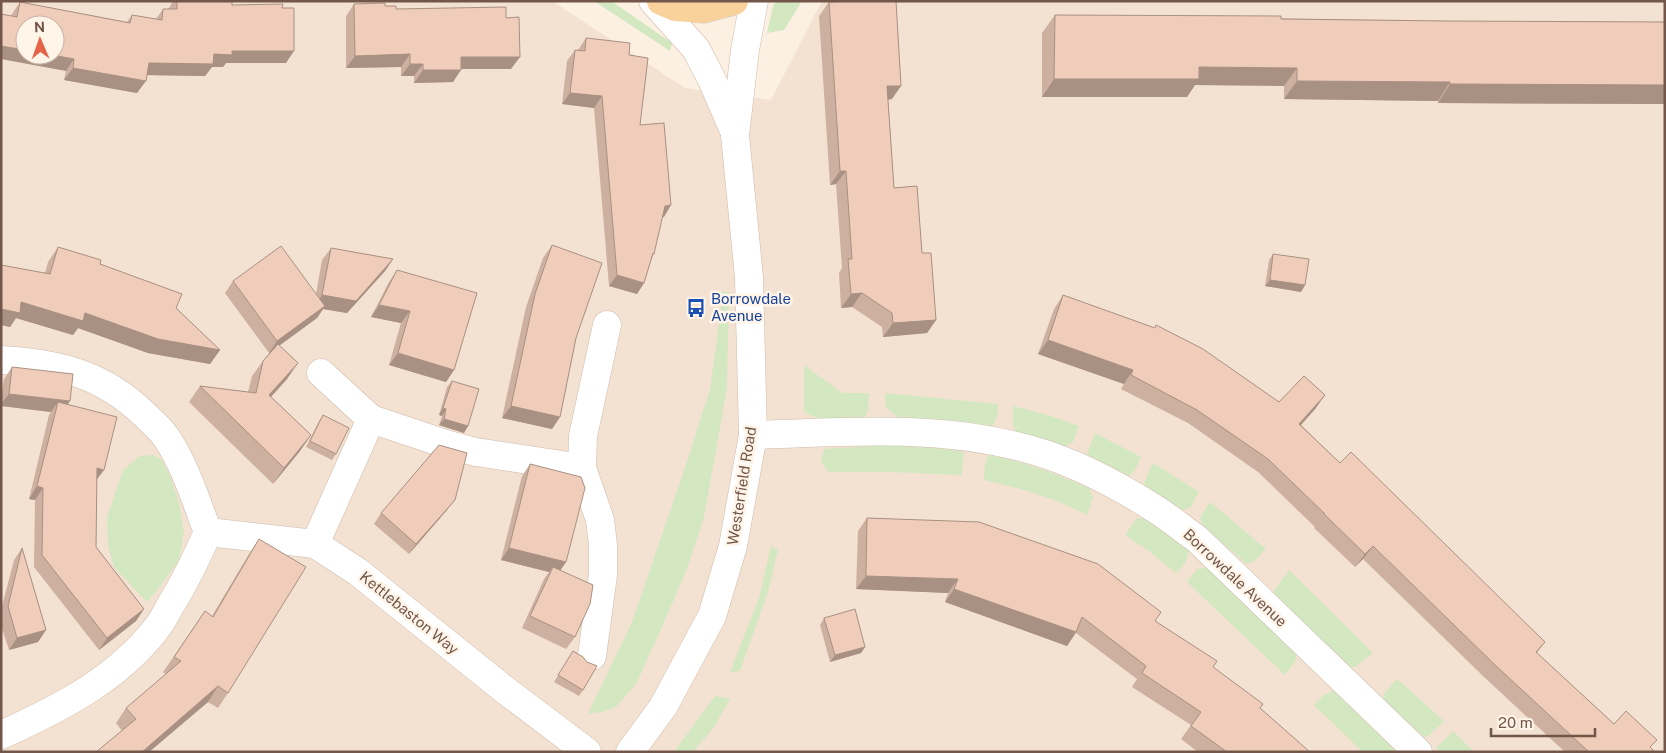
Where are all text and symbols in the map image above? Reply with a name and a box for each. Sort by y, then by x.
north arrow [15,15,65,65]
text: N [34,19,45,35]
place label: Borrowdale Avenue [711,290,791,324]
bus stop icon: Borrowdale Avenue [685,297,707,319]
street label: Westerfield Road [724,425,759,546]
street label: Borrowdale Avenue [1180,525,1291,630]
street label: Kettlebaston Way [357,568,462,658]
scale bar [1491,706,1595,738]
text: 20 m [1498,714,1533,731]

